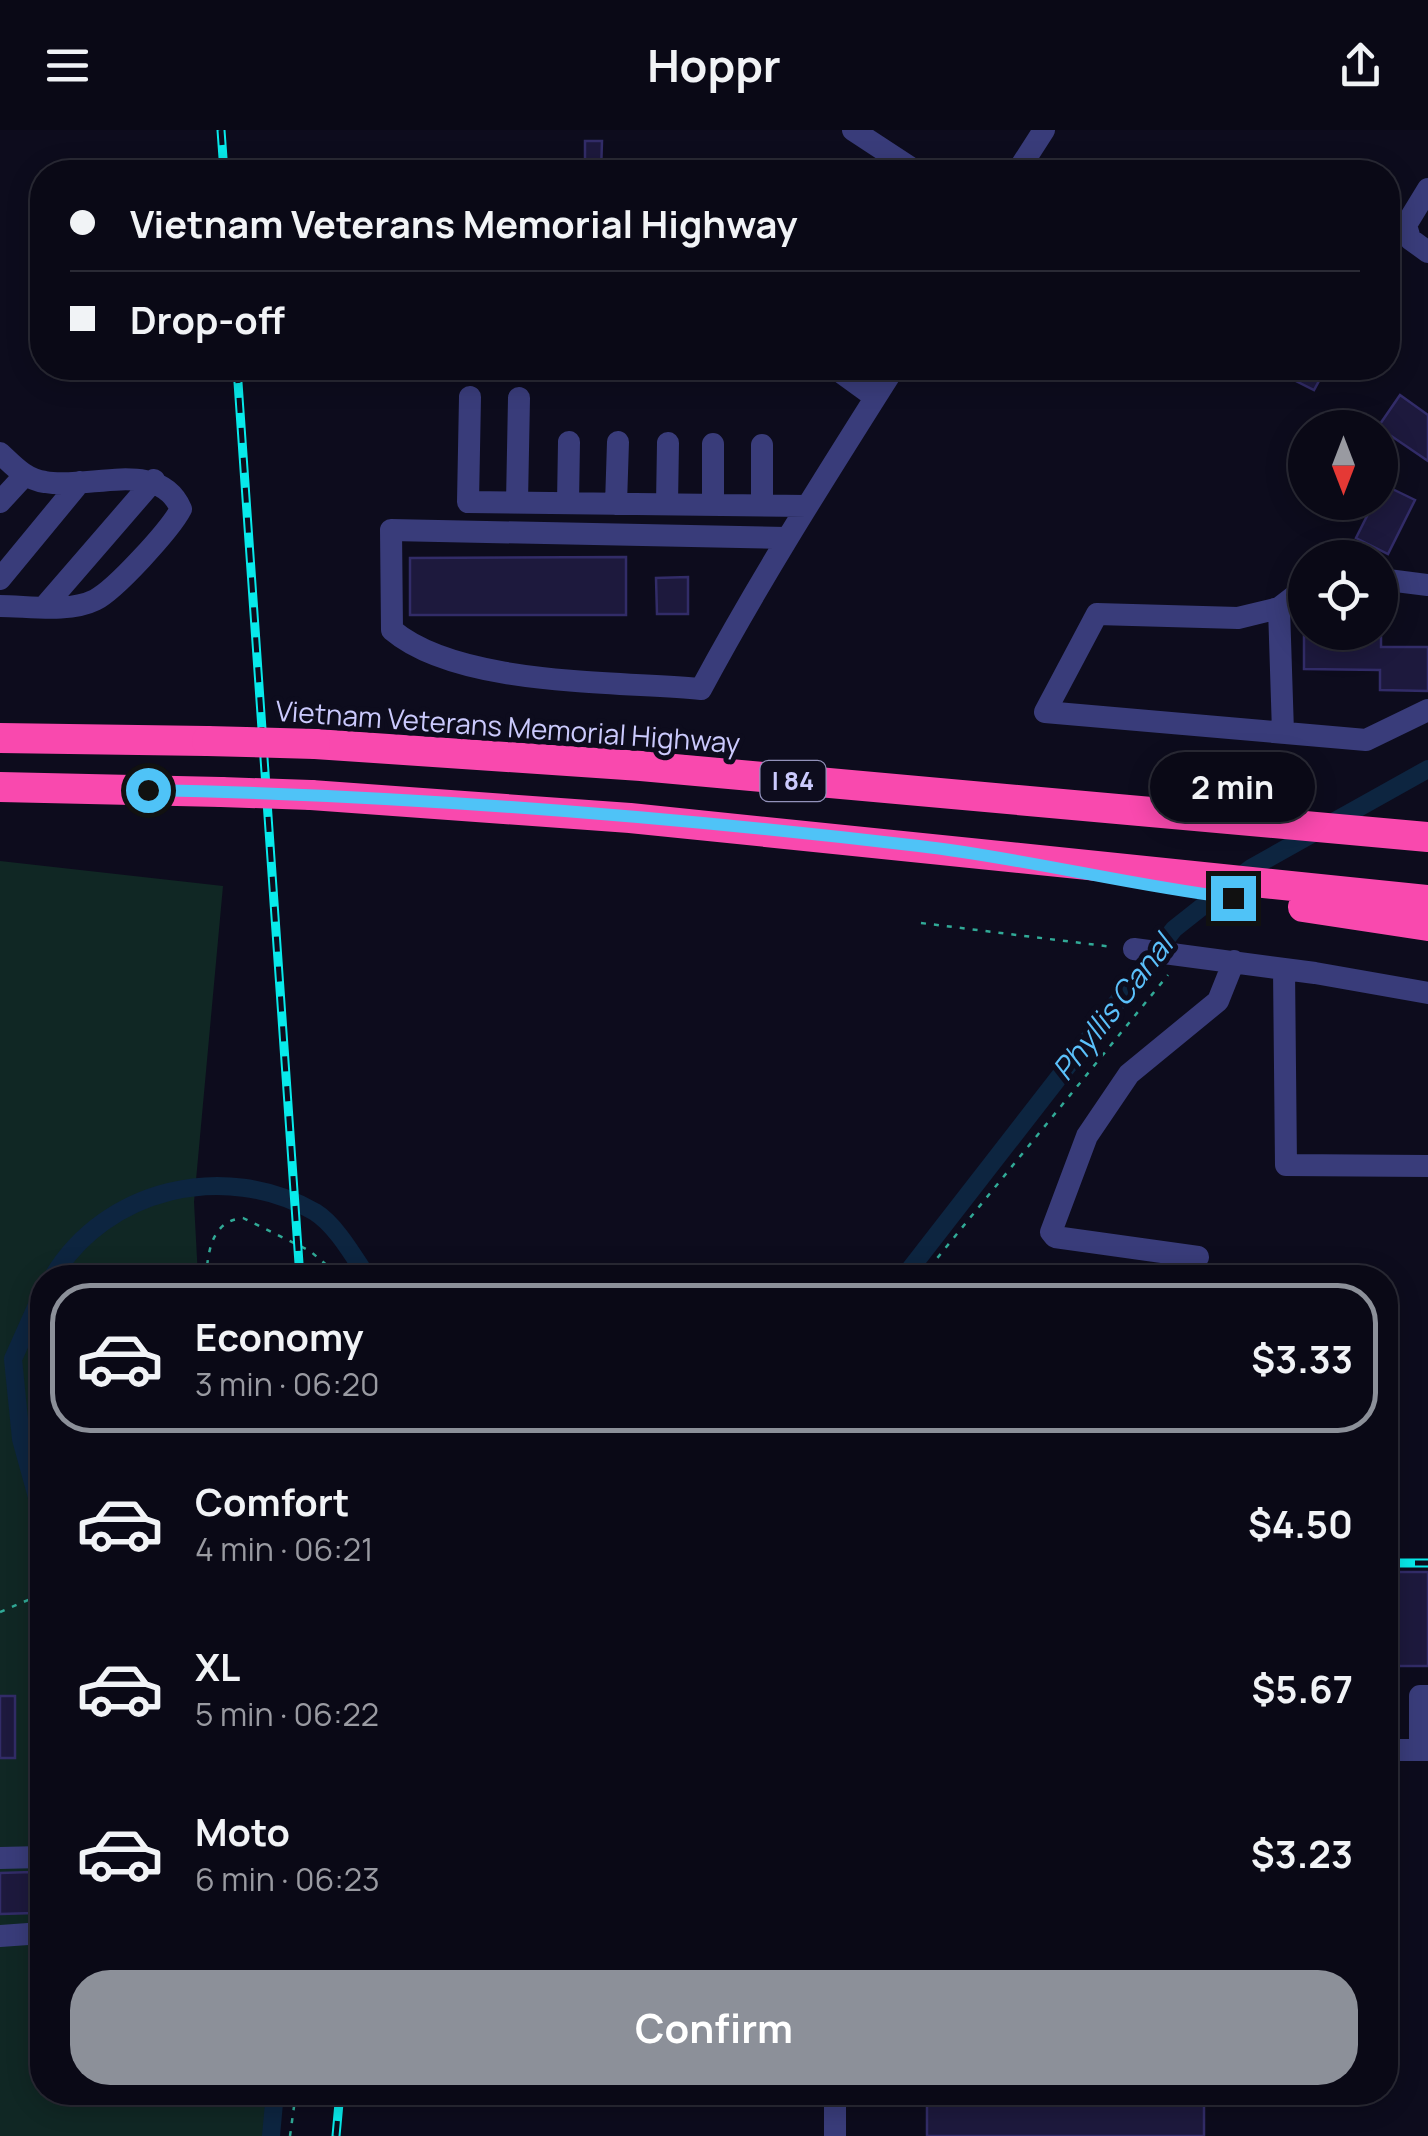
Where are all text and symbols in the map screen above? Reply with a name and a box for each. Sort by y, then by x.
text: Hoppr [647,34,781,96]
icon: menu [40,38,95,93]
icon: share [1333,38,1388,93]
text: Vietnam Veterans Memorial Highway [130,197,797,249]
text: Drop-off [130,293,285,345]
north arrow [1288,410,1398,520]
map controls [1288,410,1398,650]
button: locate [1288,540,1398,650]
street label: Vietnam Veterans Memorial Highway [274,691,742,761]
callout: 2 min [1150,753,1316,823]
road number: I 84 [760,761,826,801]
text: 2 min [1191,765,1274,809]
route start [126,768,171,813]
route end [1211,876,1256,921]
water label: Phyllis Canal [1042,923,1184,1088]
text: Economy [195,1310,364,1362]
icon: car [75,1313,165,1403]
text: $3.33 [1251,1332,1353,1384]
text: 3 min · 06:20 [195,1362,379,1406]
text: Comfort [195,1475,349,1527]
icon: car [75,1478,165,1568]
text: $4.50 [1248,1497,1353,1549]
text: 4 min · 06:21 [195,1527,374,1571]
text: XL [195,1640,240,1692]
icon: car [75,1643,165,1733]
text: $5.67 [1251,1662,1353,1714]
text: 5 min · 06:22 [195,1692,379,1736]
text: Moto [195,1805,290,1857]
icon: car [75,1808,165,1898]
text: $3.23 [1251,1827,1353,1879]
text: 6 min · 06:23 [195,1857,380,1901]
button: Confirm [70,1970,1358,2085]

